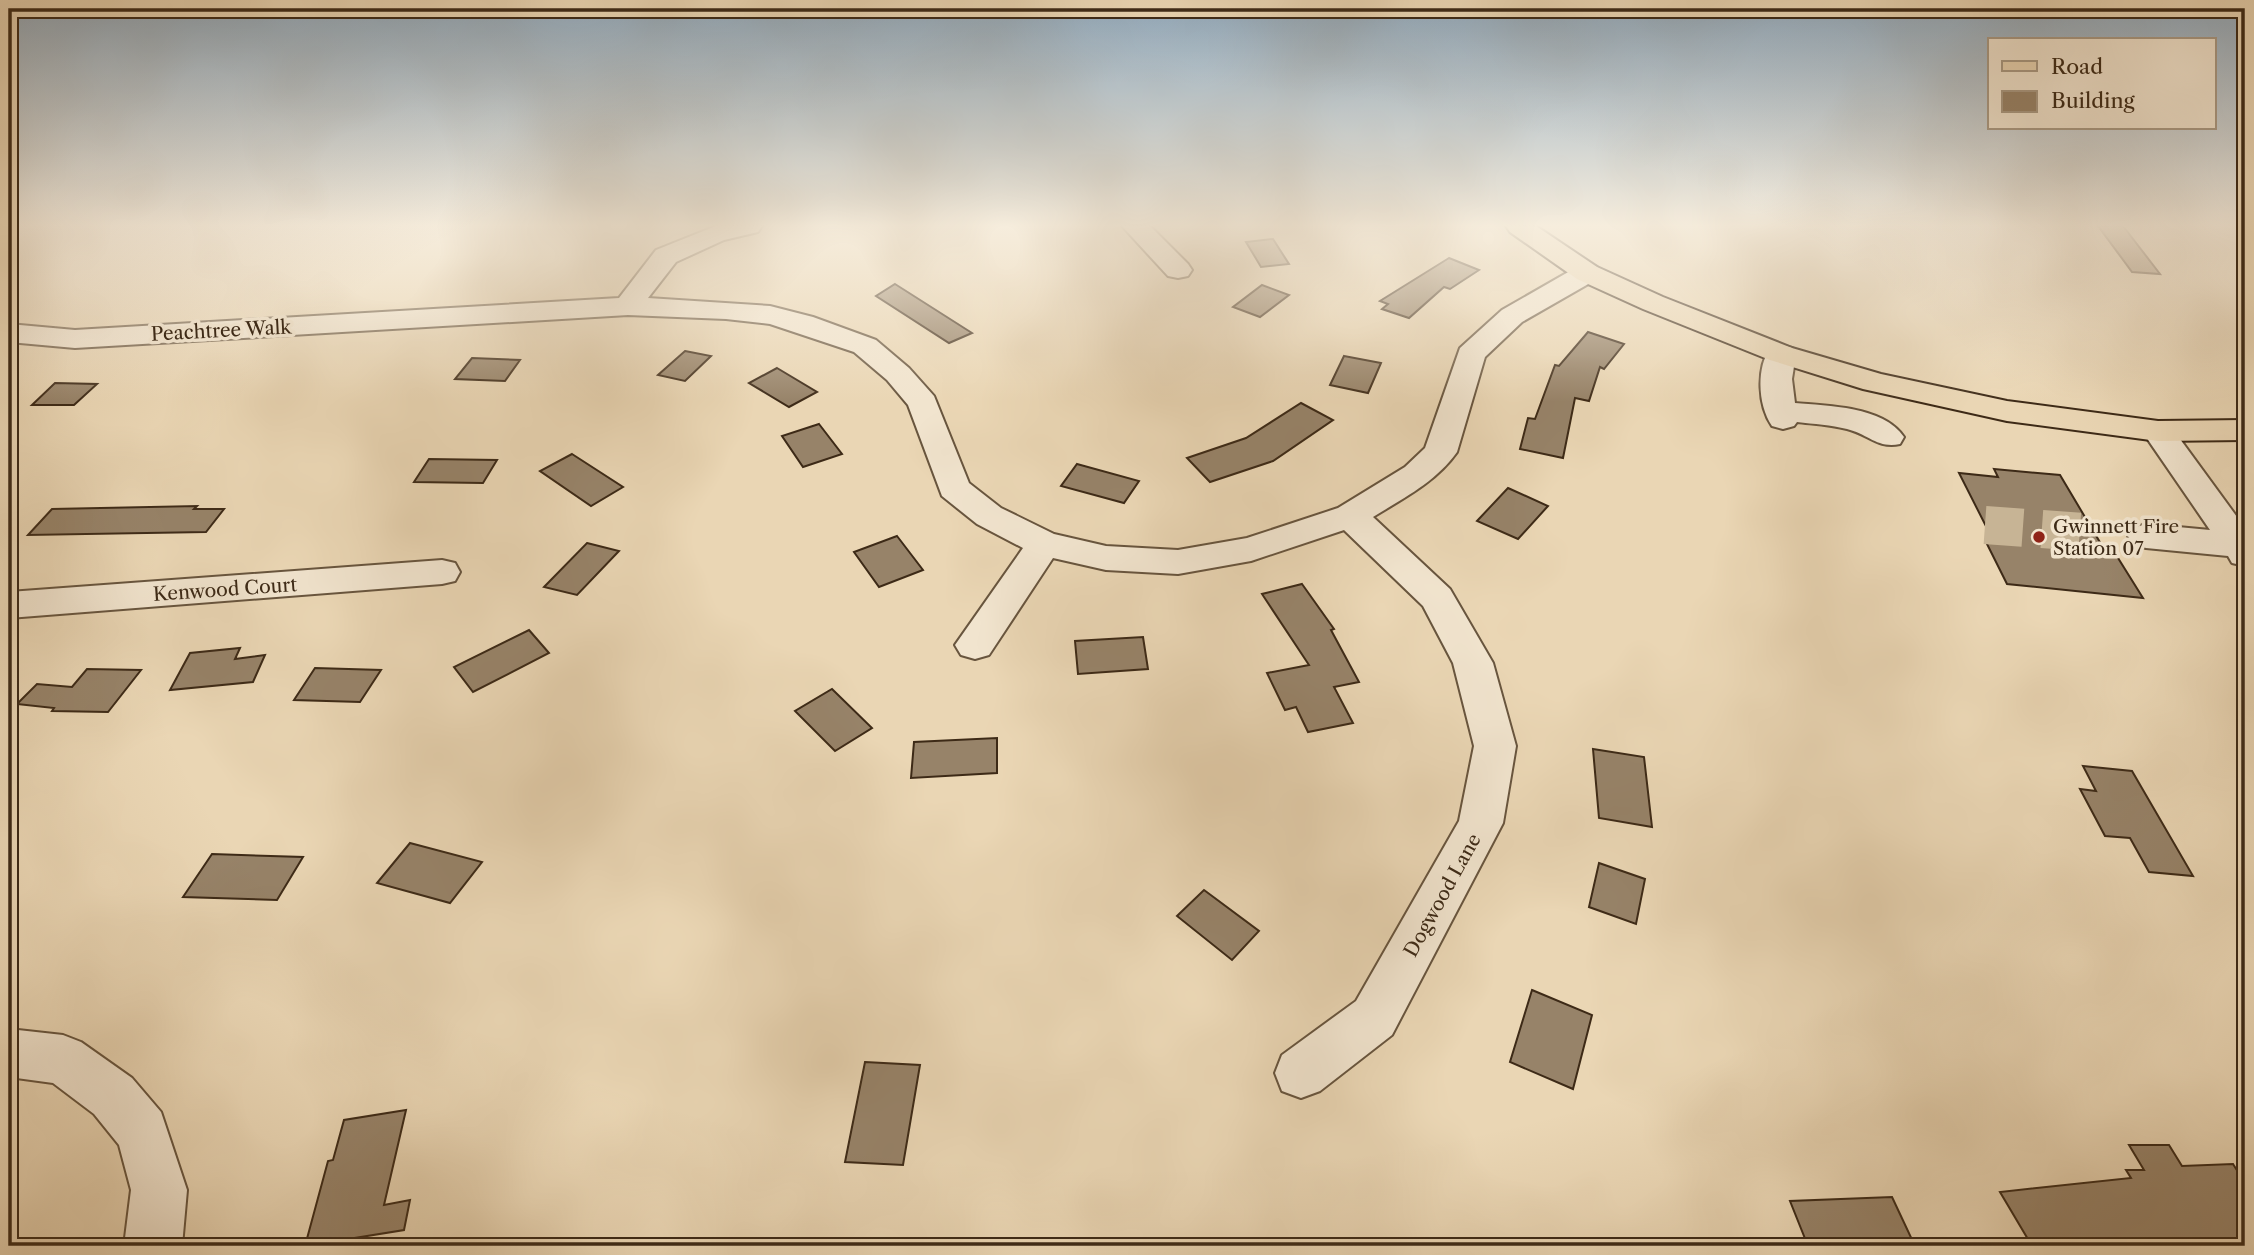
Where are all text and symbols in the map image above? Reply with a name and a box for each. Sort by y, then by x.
legend [1988,38,2216,130]
text: Road [2051,54,2103,79]
text: Building [2051,88,2136,113]
street label: Peachtree Walk [150,315,293,346]
place label: Gwinnett Fire Station 07 [2053,515,2179,560]
marker: Gwinnett Fire Station 07 [2031,529,2047,545]
street label: Kenwood Court [152,573,298,606]
street label: Dogwood Lane [1399,830,1486,961]

